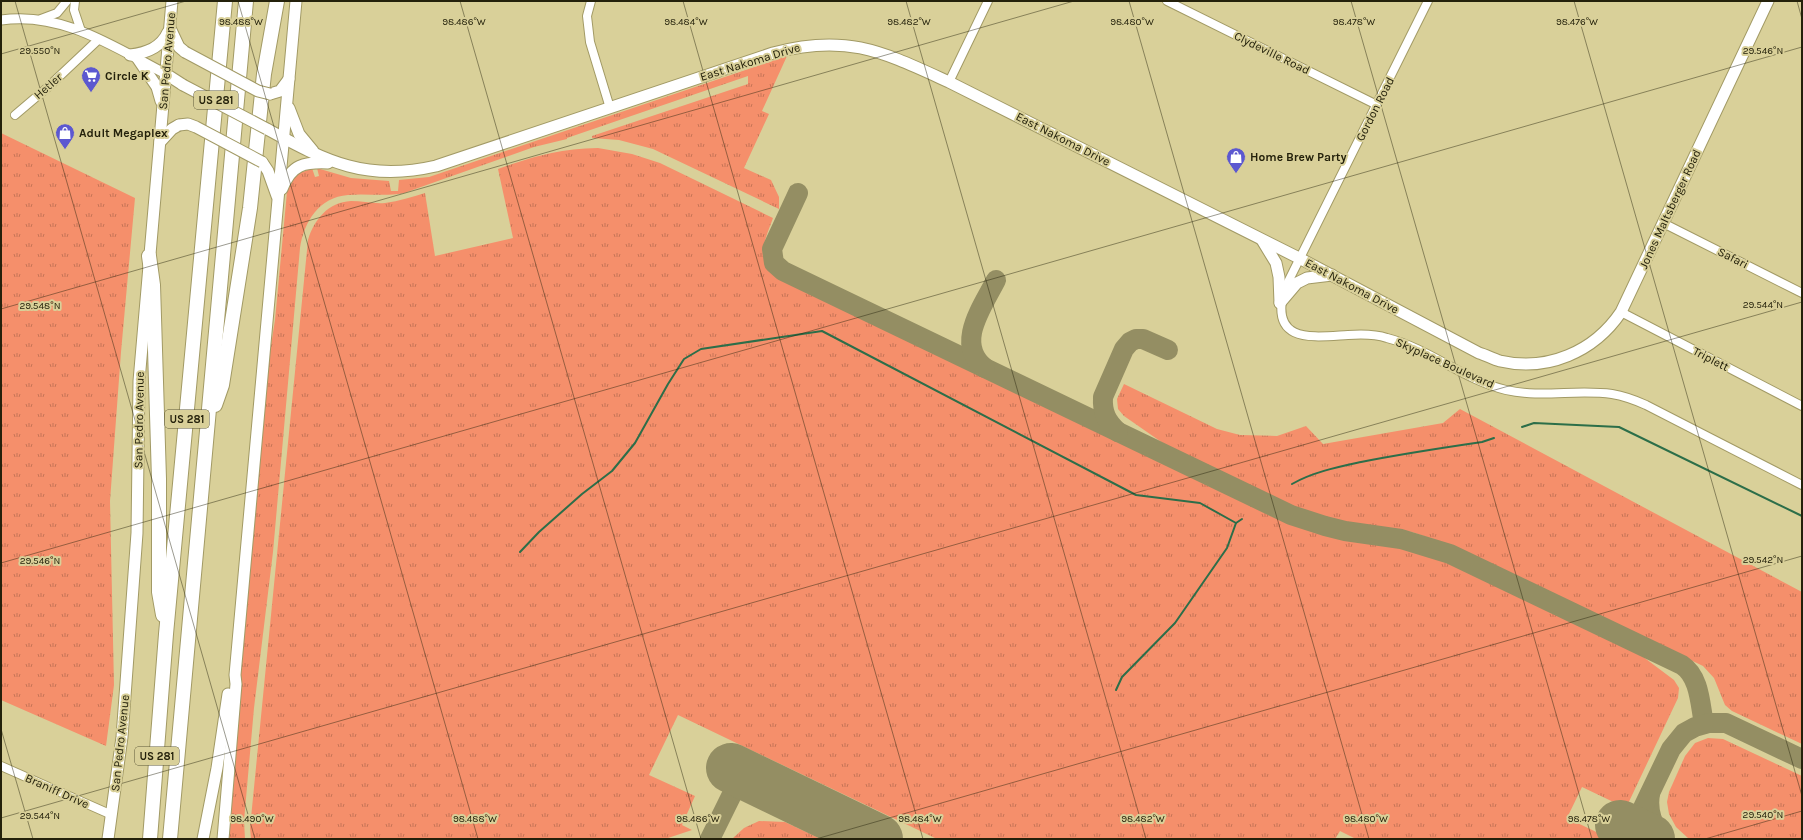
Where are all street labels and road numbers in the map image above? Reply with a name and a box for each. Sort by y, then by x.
street label: San Pedro Avenue [156,12,178,110]
street label: Clydeville Road [1232,29,1312,77]
street label: East Nakoma Drive [698,40,802,84]
street label: Hetler [31,70,65,102]
street label: Gordon Road [1353,75,1397,143]
road number: US 281 [194,91,238,109]
street label: East Nakoma Drive [1014,109,1112,169]
street label: Jones Maltsberger Road [1636,147,1704,271]
street label: Safari [1715,244,1751,272]
street label: East Nakoma Drive [1303,255,1401,317]
street label: Skyplace Boulevard [1394,335,1496,391]
street label: Triplett [1691,344,1732,374]
street label: San Pedro Avenue [131,371,147,469]
road number: US 281 [165,410,209,428]
street label: San Pedro Avenue [108,694,132,792]
road number: US 281 [135,747,179,765]
street label: Braniff Drive [23,771,91,811]

